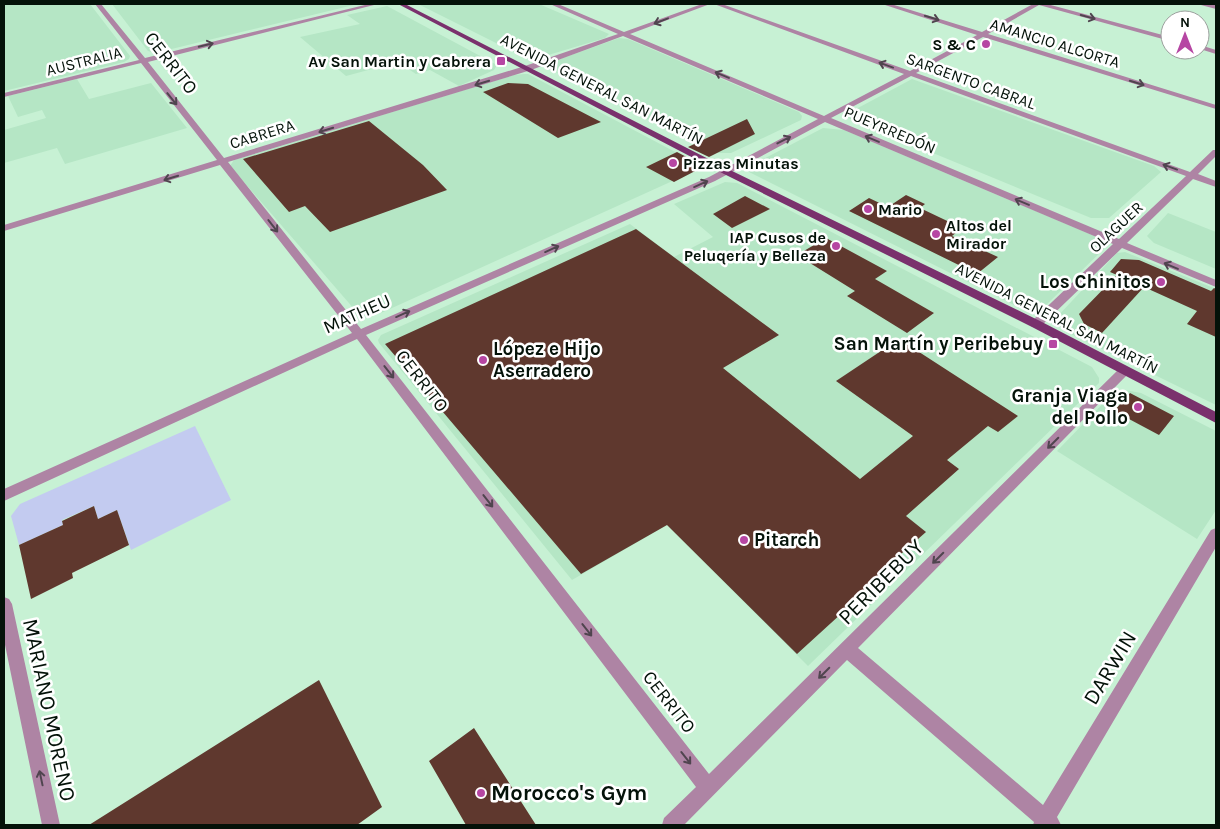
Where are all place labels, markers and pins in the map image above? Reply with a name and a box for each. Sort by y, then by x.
place label: S & C [932,35,976,54]
marker: S & C [980,38,992,50]
place label: Av San Martin y Cabrera [308,52,491,71]
marker: Av San Martin y Cabrera [495,55,507,67]
place label: Pizzas Minutas [683,154,799,173]
marker: Pizzas Minutas [667,157,679,169]
place label: Mario [878,200,922,219]
marker: Mario [862,203,874,215]
place label: Altos del Mirador [946,216,1012,253]
place label: IAP Cusos de Peluqería y Belleza [684,228,826,265]
marker: Altos del Mirador [930,228,942,240]
marker: IAP Cusos de Peluqería y Belleza [830,240,842,252]
place label: Los Chinitos [1040,271,1151,293]
marker: Los Chinitos [1155,276,1167,288]
place label: San Martín y Peribebuy [834,333,1043,355]
place label: López e Hijo Aserradero [493,338,601,382]
marker: San Martín y Peribebuy [1047,338,1059,350]
marker: López e Hijo Aserradero [477,354,489,366]
place label: Granja Viaga del Pollo [1011,385,1128,429]
marker: Granja Viaga del Pollo [1132,401,1144,413]
place label: Pitarch [754,529,819,551]
marker: Pitarch [738,534,750,546]
place label: Morocco's Gym [491,780,648,806]
marker: Morocco's Gym [475,787,487,799]

